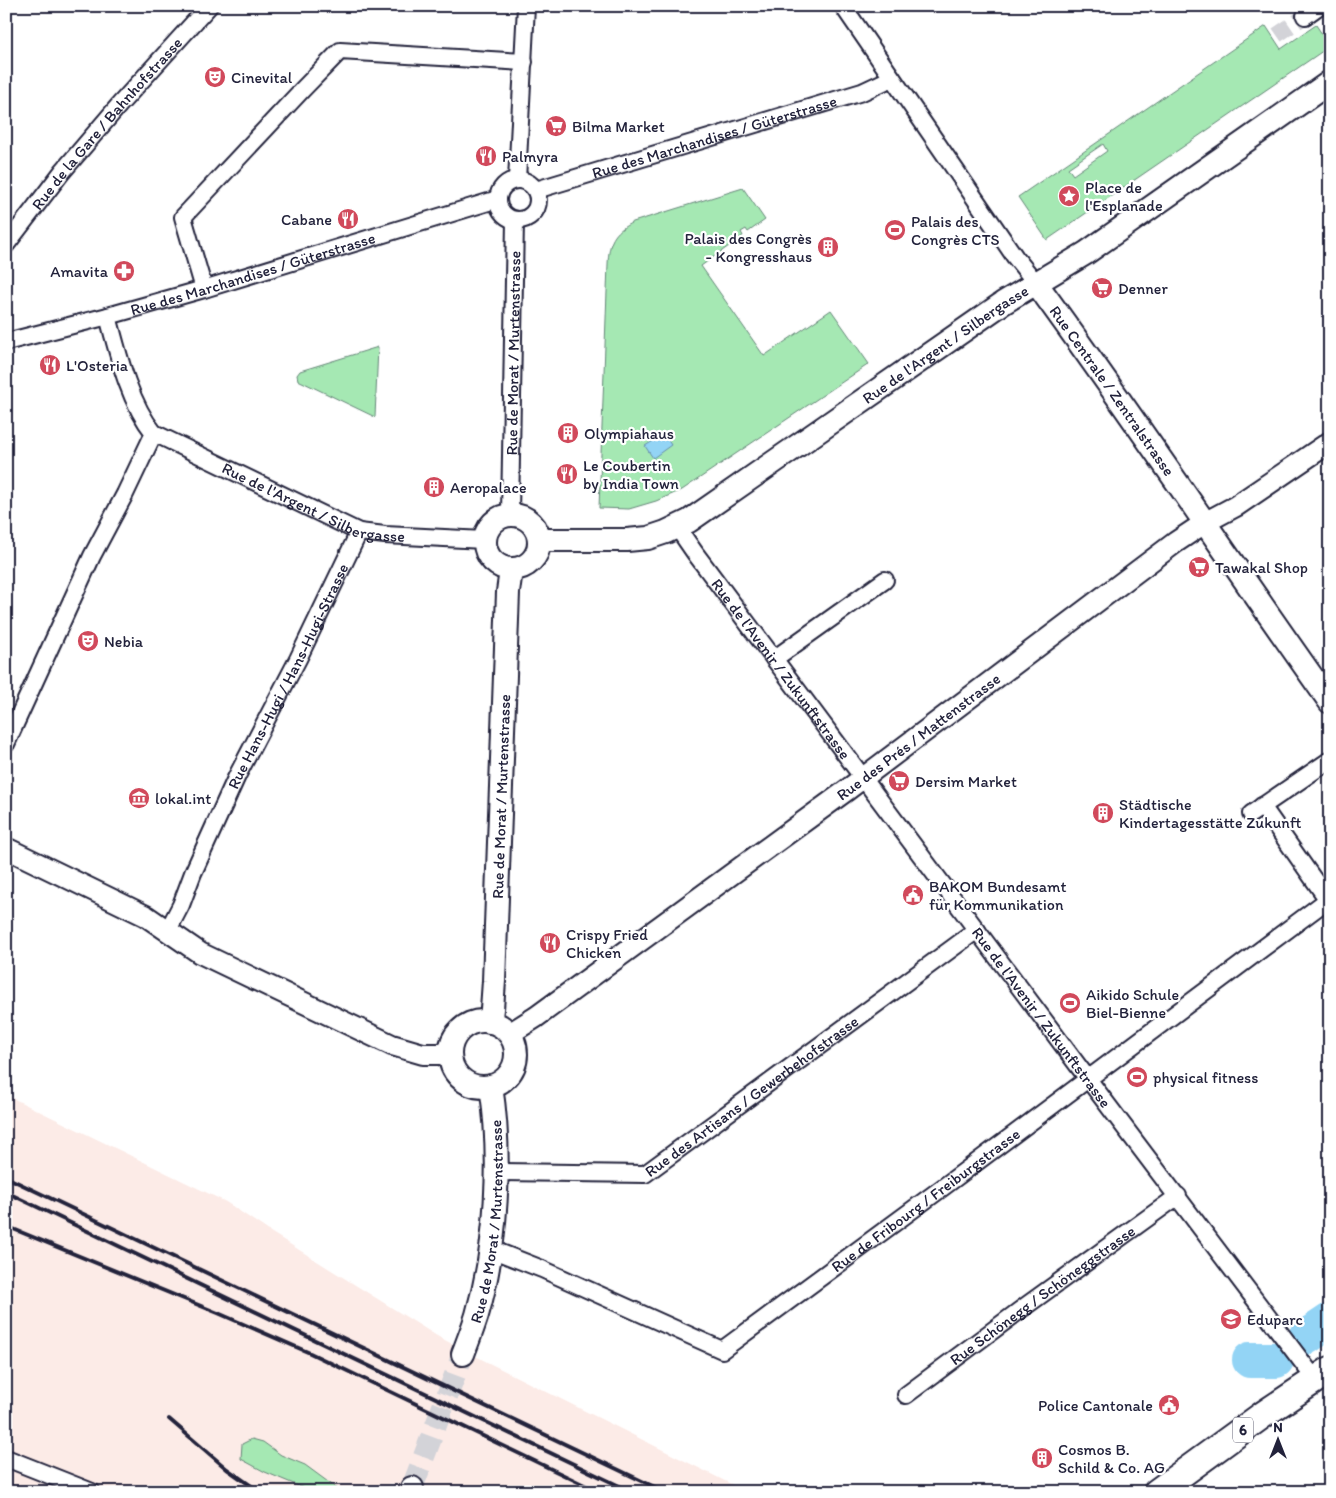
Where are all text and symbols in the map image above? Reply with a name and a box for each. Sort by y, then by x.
street label: Rue de la Gare / Bahnhofstrasse [27,33,186,213]
theatre icon: Cinevital [203,65,227,89]
place label: Cinevital [231,68,293,87]
street label: Rue des Marchandises / Güterstrasse [589,91,839,182]
supermarket icon: Bilma Market [544,114,568,138]
place label: Bilma Market [572,117,665,136]
restaurant icon: Palmyra [474,144,498,168]
place label: Palmyra [502,147,558,166]
place label: Place de l'Esplanade [1085,178,1163,215]
place icon: Place de l'Esplanade [1057,184,1081,208]
restaurant icon: Cabane [336,207,360,231]
place label: Cabane [281,210,332,229]
place label: Palais des Congrès CTS [911,212,1000,249]
sports icon: Palais des Congrès CTS [883,218,907,242]
street label: Rue des Marchandises / Güterstrasse [128,228,378,319]
place label: Palais des Congrès - Kongresshaus [685,229,812,266]
building icon: Palais des Congrès - Kongresshaus [816,235,840,259]
street label: Rue de Morat / Murtenstrasse [502,250,524,456]
pharmacy icon: Amavita [112,259,136,283]
place label: Amavita [50,262,109,281]
supermarket icon: Denner [1090,276,1114,300]
place label: Denner [1118,279,1168,298]
street label: Rue de l'Argent / Silbergasse [859,281,1032,407]
street label: Rue Centrale / Zentralstrasse [1046,302,1179,479]
restaurant icon: L'Osteria [38,353,62,377]
place label: L'Osteria [66,356,129,375]
building icon: Olympiahaus [556,421,580,445]
place label: Olympiahaus [584,424,674,443]
place label: Le Coubertin by India Town [583,456,679,493]
street label: Rue de l'Argent / Silbergasse [219,458,405,545]
restaurant icon: Le Coubertin by India Town [555,462,579,486]
building icon: Aeropalace [422,475,446,499]
place label: Aeropalace [450,478,527,497]
supermarket icon: Tawakal Shop [1187,555,1211,579]
place label: Tawakal Shop [1215,558,1308,577]
street label: Rue Hans-Hugi / Hans-Hugi-Strasse [223,560,352,792]
street label: Rue de l'Avenir / Zukunftstrasse [708,575,855,763]
theatre icon: Nebia [76,629,100,653]
place label: Nebia [104,632,144,651]
street label: Rue des Prés / Mattenstrasse [833,669,1004,804]
street label: Rue de Morat / Murtenstrasse [487,694,514,899]
supermarket icon: Dersim Market [887,769,911,793]
place label: Dersim Market [915,772,1017,791]
museum icon: lokal.int [127,786,151,810]
place label: lokal.int [155,789,211,808]
place label: Städtische Kindertagesstätte Zukunft [1119,795,1302,832]
building icon: Städtische Kindertagesstätte Zukunft [1091,801,1115,825]
place label: BAKOM Bundesamt für Kommunikation [929,877,1067,914]
public building icon: BAKOM Bundesamt für Kommunikation [901,883,925,907]
street label: Rue de l'Avenir / Zukunftstrasse [968,923,1116,1111]
place label: Crispy Fried Chicken [566,925,648,962]
restaurant icon: Crispy Fried Chicken [538,931,562,955]
place label: Aikido Schule Biel-Bienne [1086,985,1179,1022]
sports icon: Aikido Schule Biel-Bienne [1058,991,1082,1015]
street label: Rue des Artisans / Gewerbehofstrasse [641,1011,862,1181]
sports icon: physical fitness [1125,1065,1149,1089]
place label: physical fitness [1153,1068,1258,1087]
street label: Rue de Morat / Murtenstrasse [466,1119,506,1325]
street label: Rue de Fribourg / Freiburgstrasse [827,1124,1023,1276]
street label: Rue Schönegg / Schöneggstrasse [946,1221,1139,1369]
school or university icon: Eduparc [1219,1307,1243,1331]
place label: Eduparc [1247,1310,1303,1329]
public building icon: Police Cantonale [1157,1393,1181,1417]
place label: Police Cantonale [1038,1396,1153,1415]
north arrow [1254,1416,1304,1466]
road number: 6 [1233,1418,1253,1442]
text: N [1273,1419,1283,1436]
place label: Cosmos B. Schild & Co. AG [1058,1440,1165,1477]
building icon: Cosmos B. Schild & Co. AG [1030,1446,1054,1470]

